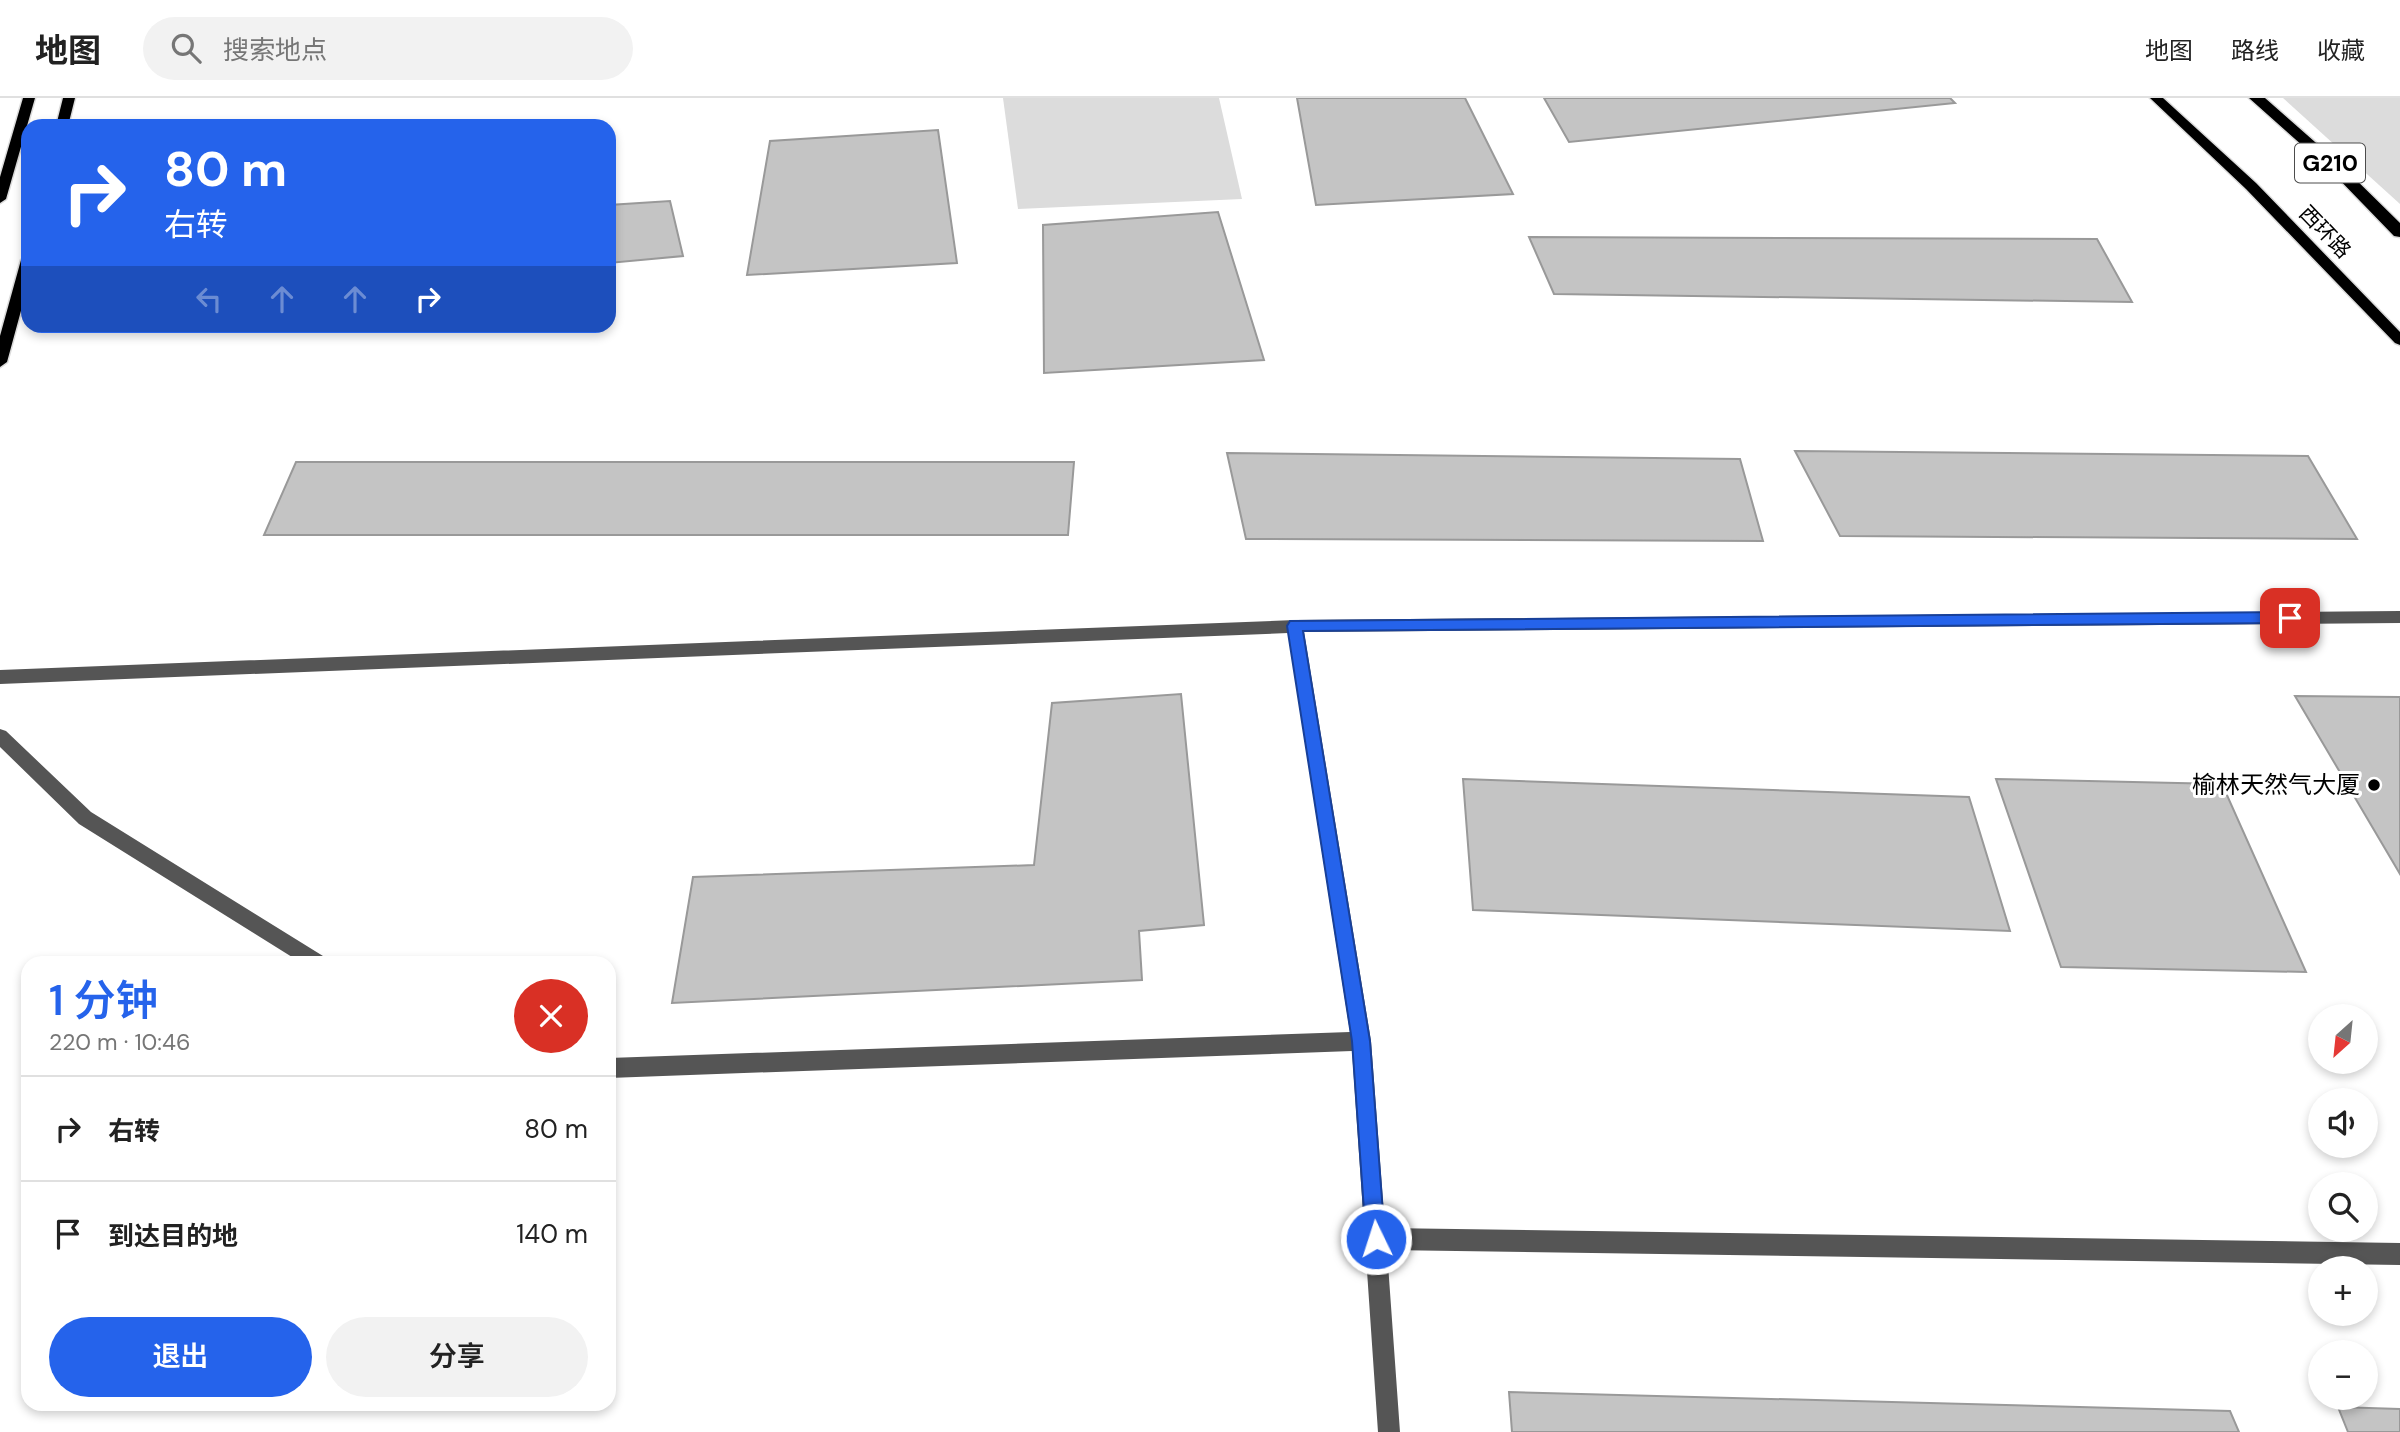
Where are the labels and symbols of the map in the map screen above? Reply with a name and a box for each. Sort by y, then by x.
road number: G210 [2295,144,2365,183]
street label: 西环路 [2293,200,2357,264]
pin [2260,588,2320,648]
place label: 榆林天然气大厦 [2192,769,2360,800]
marker: 榆林天然气大厦 [2366,777,2382,793]
north arrow [2308,1004,2378,1074]
position arrow [1339,1202,1413,1276]

